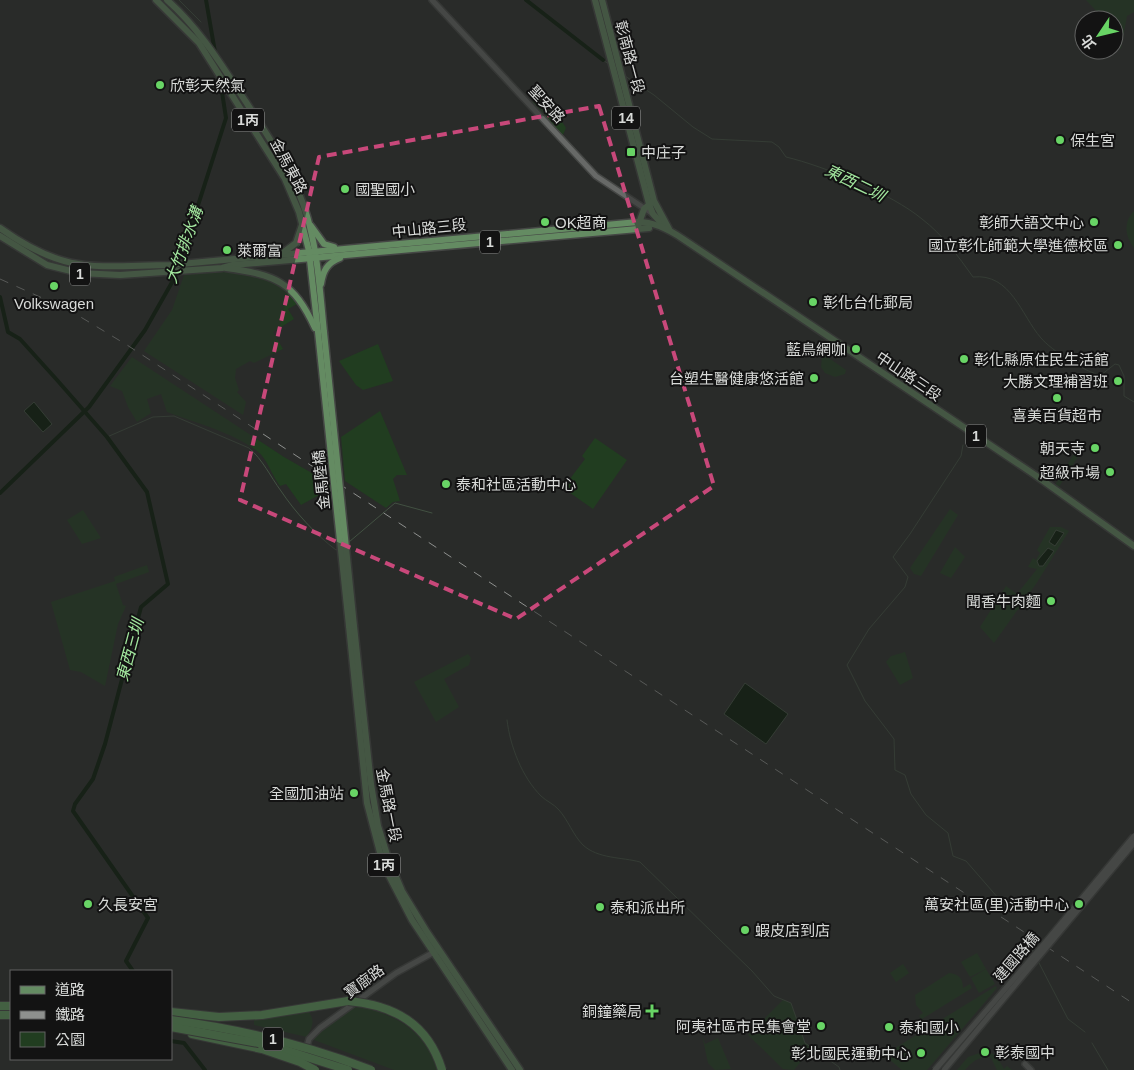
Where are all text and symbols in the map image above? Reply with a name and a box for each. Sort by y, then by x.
north arrow [1074,10,1124,60]
street label: 彰南路一段 [612,19,648,95]
text: 北 [1078,32,1099,53]
place label: 欣彰天然氣 [170,77,245,94]
marker: 欣彰天然氣 [154,79,166,91]
street label: 聖安路 [525,82,569,126]
road number: 14 [612,106,640,130]
road number: 1丙 [232,108,264,132]
place label: 保生宮 [1070,132,1115,149]
marker: 保生宮 [1054,134,1066,146]
street label: 金馬東路 [267,136,311,196]
place label: 中庄子 [641,144,686,161]
marker: 中庄子 [625,146,637,158]
water label: 東西二圳 [823,161,889,206]
place label: 國聖國小 [355,181,415,198]
marker: 國聖國小 [339,183,351,195]
water label: 大竹排水溝 [162,203,206,286]
place label: OK超商 [555,214,607,231]
place label: 彰師大語文中心 [979,214,1084,231]
street label: 中山路三段 [391,216,467,240]
marker: OK超商 [539,216,551,228]
marker: 彰師大語文中心 [1088,216,1100,228]
road number: 1 [480,230,500,253]
place label: 國立彰化師範大學進德校區 [928,237,1108,254]
marker: 國立彰化師範大學進德校區 [1112,239,1124,251]
place label: 萊爾富 [237,242,282,259]
marker: 萊爾富 [221,244,233,256]
road number: 1 [70,262,90,286]
marker: Volkswagen [48,280,60,292]
place label: 彰化台化郵局 [823,294,913,311]
place label: Volkswagen [14,295,94,312]
marker: 彰化台化郵局 [807,296,819,308]
place label: 藍鳥網咖 [786,341,846,358]
marker: 藍鳥網咖 [850,343,862,355]
street label: 中山路三段 [873,348,945,404]
place label: 彰化縣原住民生活館 [974,351,1109,368]
marker: 彰化縣原住民生活館 [958,353,970,365]
place label: 台塑生醫健康悠活館 [669,370,804,387]
marker: 台塑生醫健康悠活館 [808,372,820,384]
place label: 大勝文理補習班 [1003,373,1108,390]
marker: 大勝文理補習班 [1112,375,1124,387]
marker: 喜美百貨超市 [1051,392,1063,404]
place label: 喜美百貨超市 [1012,407,1102,424]
road number: 1 [966,424,986,448]
place label: 朝天寺 [1040,440,1085,457]
marker: 朝天寺 [1089,442,1101,454]
street label: 金馬陸橋 [309,449,333,511]
place label: 超級市場 [1040,464,1100,481]
marker: 超級市場 [1104,466,1116,478]
place label: 泰和社區活動中心 [456,476,576,493]
marker: 泰和社區活動中心 [440,478,452,490]
place label: 聞香牛肉麵 [966,593,1041,610]
marker: 聞香牛肉麵 [1045,595,1057,607]
water label: 東西三圳 [114,615,147,683]
street label: 金馬路一段 [373,767,405,843]
place label: 全國加油站 [269,785,344,802]
marker: 全國加油站 [348,787,360,799]
road number: 1丙 [368,854,400,876]
place label: 久長安宮 [98,896,158,913]
place label: 萬安社區(里)活動中心 [924,896,1069,913]
marker: 久長安宮 [82,898,94,910]
marker: 萬安社區(里)活動中心 [1073,898,1085,910]
place label: 泰和派出所 [610,899,685,916]
marker: 泰和派出所 [594,901,606,913]
place label: 蝦皮店到店 [755,922,830,939]
marker: 蝦皮店到店 [739,924,751,936]
street label: 建國路橋 [990,929,1042,985]
street label: 寶廍路 [341,961,387,1001]
legend [10,970,172,1060]
text: 道路 [55,981,85,998]
place label: 銅鐘藥局 [582,1003,642,1020]
marker: 銅鐘藥局 [646,1005,658,1017]
text: 鐵路 [55,1006,85,1023]
place label: 阿夷社區市民集會堂 [676,1018,811,1035]
place label: 泰和國小 [899,1019,959,1036]
marker: 阿夷社區市民集會堂 [815,1020,827,1032]
marker: 泰和國小 [883,1021,895,1033]
road number: 1 [263,1028,283,1050]
text: 公園 [55,1031,85,1048]
place label: 彰泰國中 [995,1044,1055,1061]
place label: 彰北國民運動中心 [791,1045,911,1062]
marker: 彰泰國中 [979,1046,991,1058]
marker: 彰北國民運動中心 [915,1047,927,1059]

